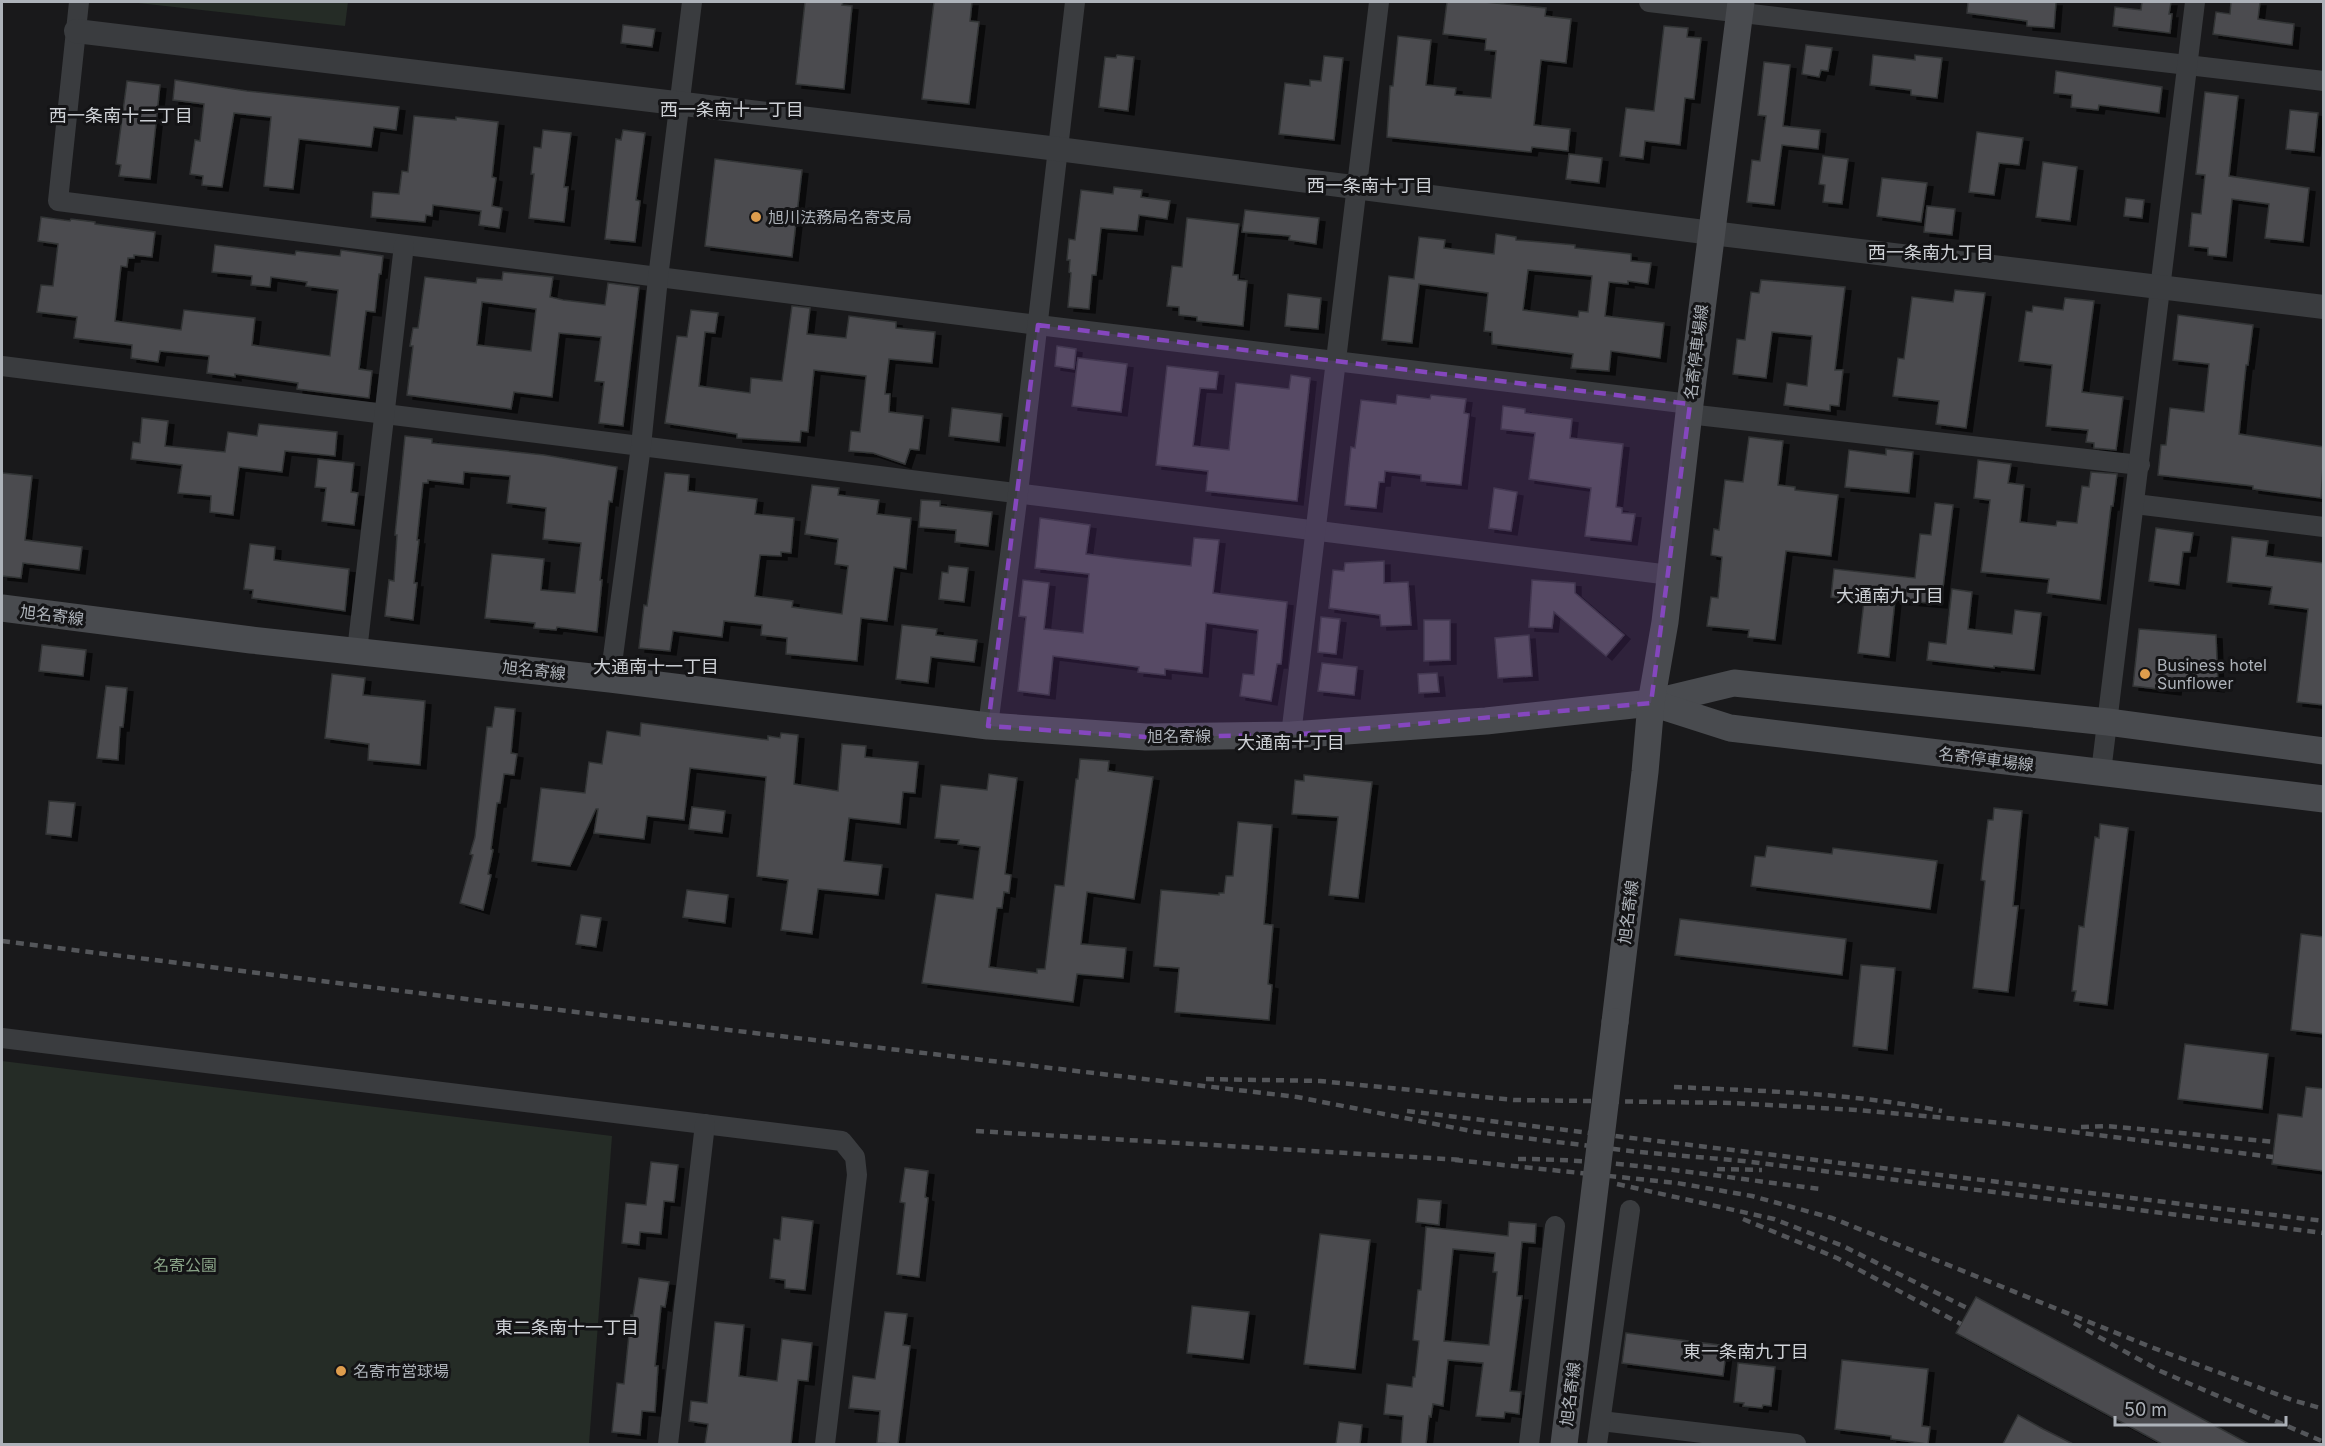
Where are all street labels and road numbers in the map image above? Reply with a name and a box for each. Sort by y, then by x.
street label: 名寄停車場線 [1680,303,1712,401]
street label: 旭名寄線 [19,601,85,629]
street label: 旭名寄線 [501,657,567,683]
street label: 旭名寄線 [1147,726,1211,746]
street label: 名寄停車場線 [1937,743,2035,775]
street label: 旭名寄線 [1614,879,1642,945]
street label: 旭名寄線 [1556,1361,1584,1427]

